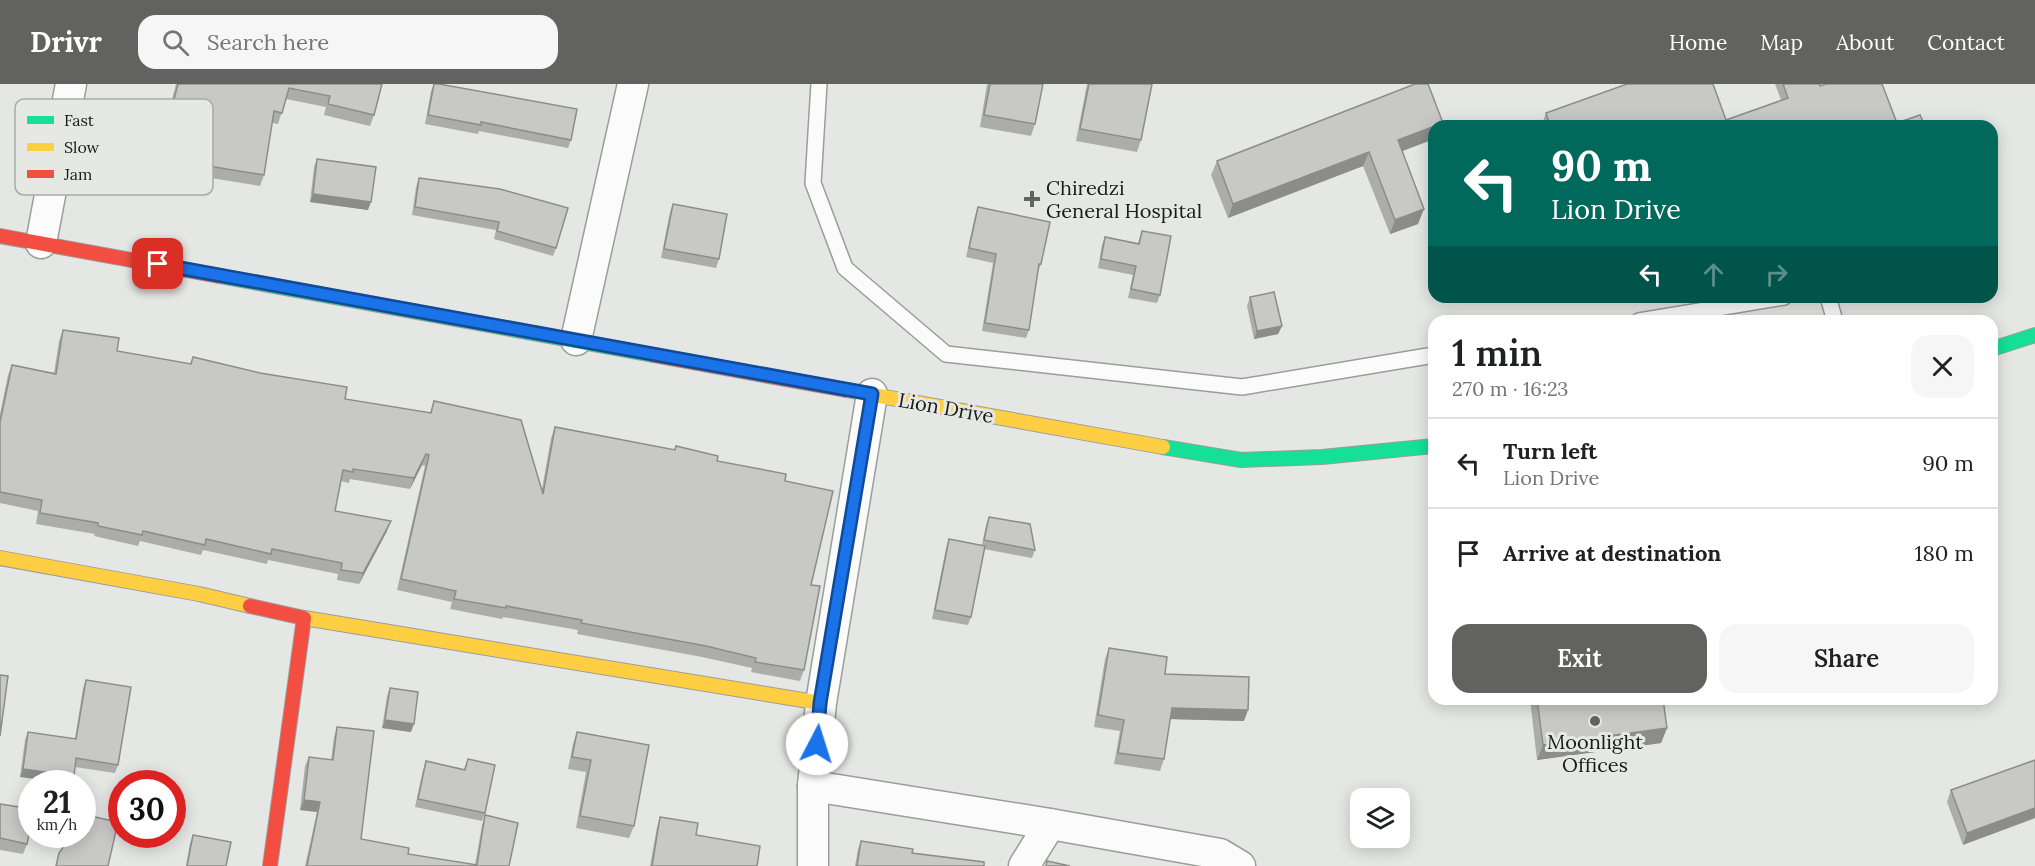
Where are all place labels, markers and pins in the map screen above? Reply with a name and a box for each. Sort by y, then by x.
place label: Chiredzi General Hospital [1046,175,1202,223]
marker: Chiredzi General Hospital [1023,190,1041,208]
pin [132,238,183,289]
marker: Moonlight Offices [1588,714,1602,728]
place label: Moonlight Offices [1547,729,1643,777]

